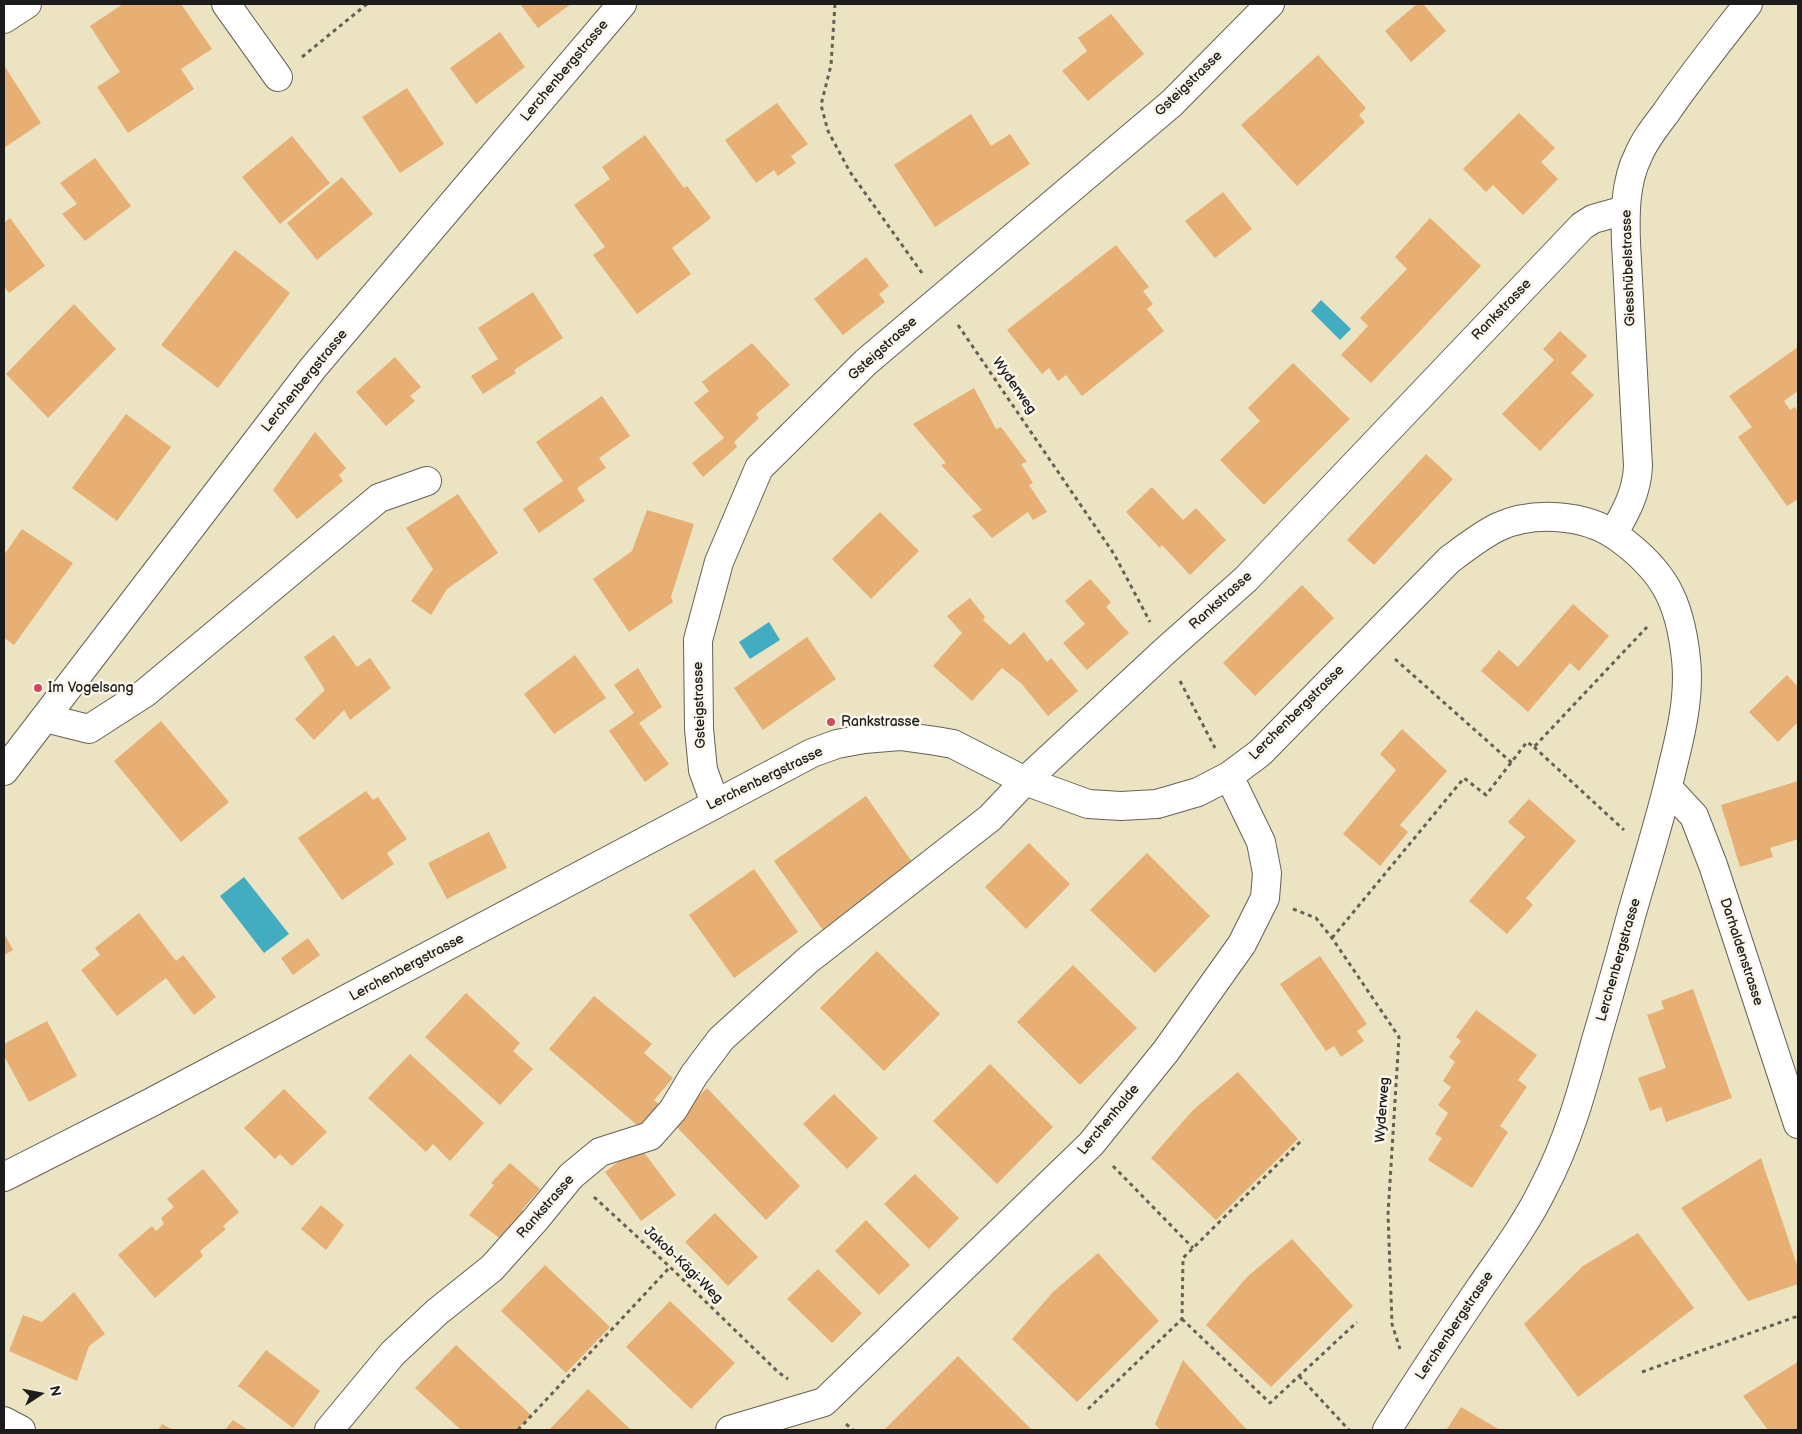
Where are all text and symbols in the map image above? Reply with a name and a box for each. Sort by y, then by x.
street label: Lerchenbergstrasse [518,17,612,125]
street label: Gsteigstrasse [1152,48,1226,120]
street label: Giesshübelstrasse [1619,209,1639,327]
street label: Rankstrasse [1469,276,1535,344]
street label: Gsteigstrasse [845,314,921,384]
street label: Lerchenbergstrasse [258,326,352,436]
street label: Wyderweg [988,354,1040,418]
street label: Rankstrasse [1186,568,1256,634]
street label: Gsteigstrasse [690,661,710,749]
street label: Lerchenbergstrasse [1246,662,1348,764]
place label: Im Vogelsang [48,680,134,696]
marker: Im Vogelsang [32,682,44,694]
place label: Rankstrasse [841,714,920,730]
marker: Rankstrasse [825,716,837,728]
street label: Lerchenbergstrasse [704,744,826,814]
street label: Lerchenbergstrasse [1593,896,1645,1024]
street label: Darhaldenstrasse [1716,896,1766,1008]
street label: Lerchenbergstrasse [347,931,467,1005]
street label: Wyderweg [1372,1077,1394,1143]
street label: Lerchenhalde [1075,1081,1143,1159]
street label: Rankstrasse [514,1172,578,1242]
street label: Jakob-Kägi-Weg [640,1223,726,1307]
street label: Lerchenbergstrasse [1412,1269,1498,1383]
north arrow [15,1369,65,1419]
text: N [46,1384,65,1398]

